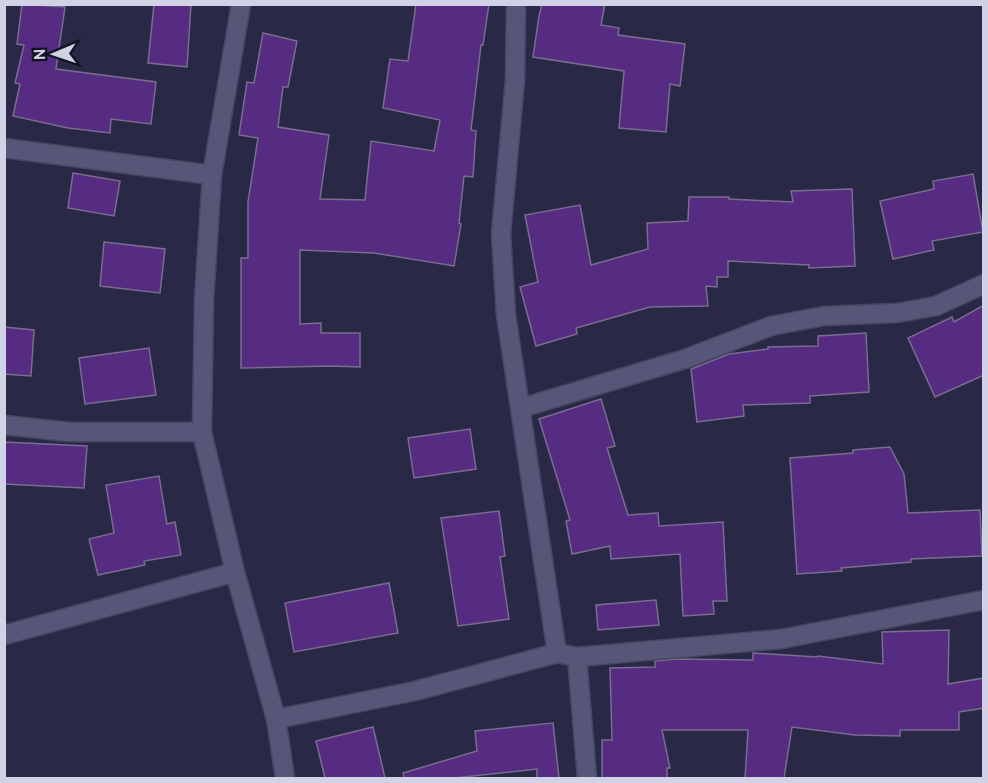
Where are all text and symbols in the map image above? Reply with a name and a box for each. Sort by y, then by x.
north arrow [24,24,84,84]
text: N [31,48,51,61]

